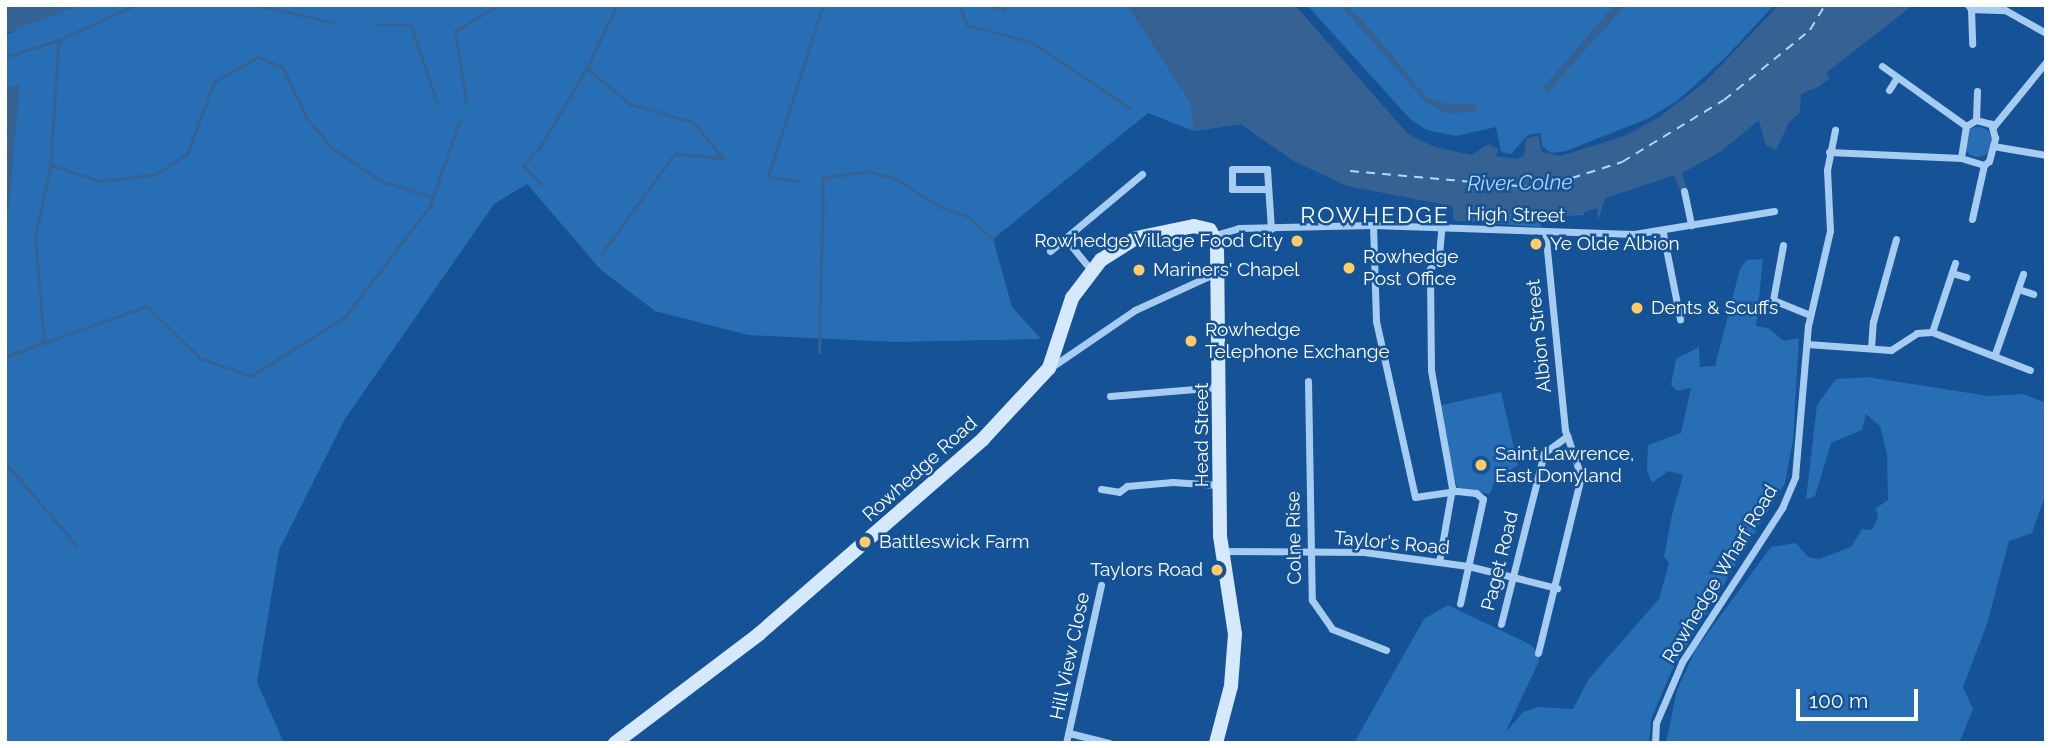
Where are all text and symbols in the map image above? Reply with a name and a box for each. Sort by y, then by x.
water label: River Colne [1467,169,1573,197]
district label: ROWHEDGE [1301,201,1449,229]
street label: High Street [1467,203,1565,227]
place label: Rowhedge Village Food City [1034,230,1283,252]
marker: Rowhedge Village Food City [1289,233,1305,249]
place label: Ye Olde Albion [1550,233,1680,255]
marker: Ye Olde Albion [1528,236,1544,252]
place label: Rowhedge Post Office [1363,246,1458,290]
place label: Mariners' Chapel [1153,259,1300,281]
marker: Rowhedge Post Office [1341,260,1357,276]
marker: Mariners' Chapel [1131,262,1147,278]
street label: Albion Street [1522,278,1556,394]
place label: Dents & Scuffs [1651,297,1778,319]
marker: Dents & Scuffs [1629,300,1645,316]
place label: Rowhedge Telephone Exchange [1205,319,1390,363]
marker: Rowhedge Telephone Exchange [1183,333,1199,349]
street label: Head Street [1191,383,1213,487]
street label: Rowhedge Road [858,412,982,526]
place label: Saint Lawrence, East Donyland [1495,443,1634,487]
marker: Saint Lawrence, East Donyland [1473,457,1489,473]
street label: Rowhedge Wharf Road [1657,480,1783,668]
street label: Colne Rise [1282,491,1306,585]
street label: Paget Road [1477,509,1523,613]
street label: Taylor's Road [1333,527,1451,559]
place label: Battleswick Farm [879,531,1029,553]
marker: Battleswick Farm [857,534,873,550]
place label: Taylors Road [1090,559,1203,581]
marker: Taylors Road [1209,562,1225,578]
street label: Hill View Close [1045,589,1095,723]
scale bar [1799,674,1922,718]
text: 100 m [1809,688,1868,713]

